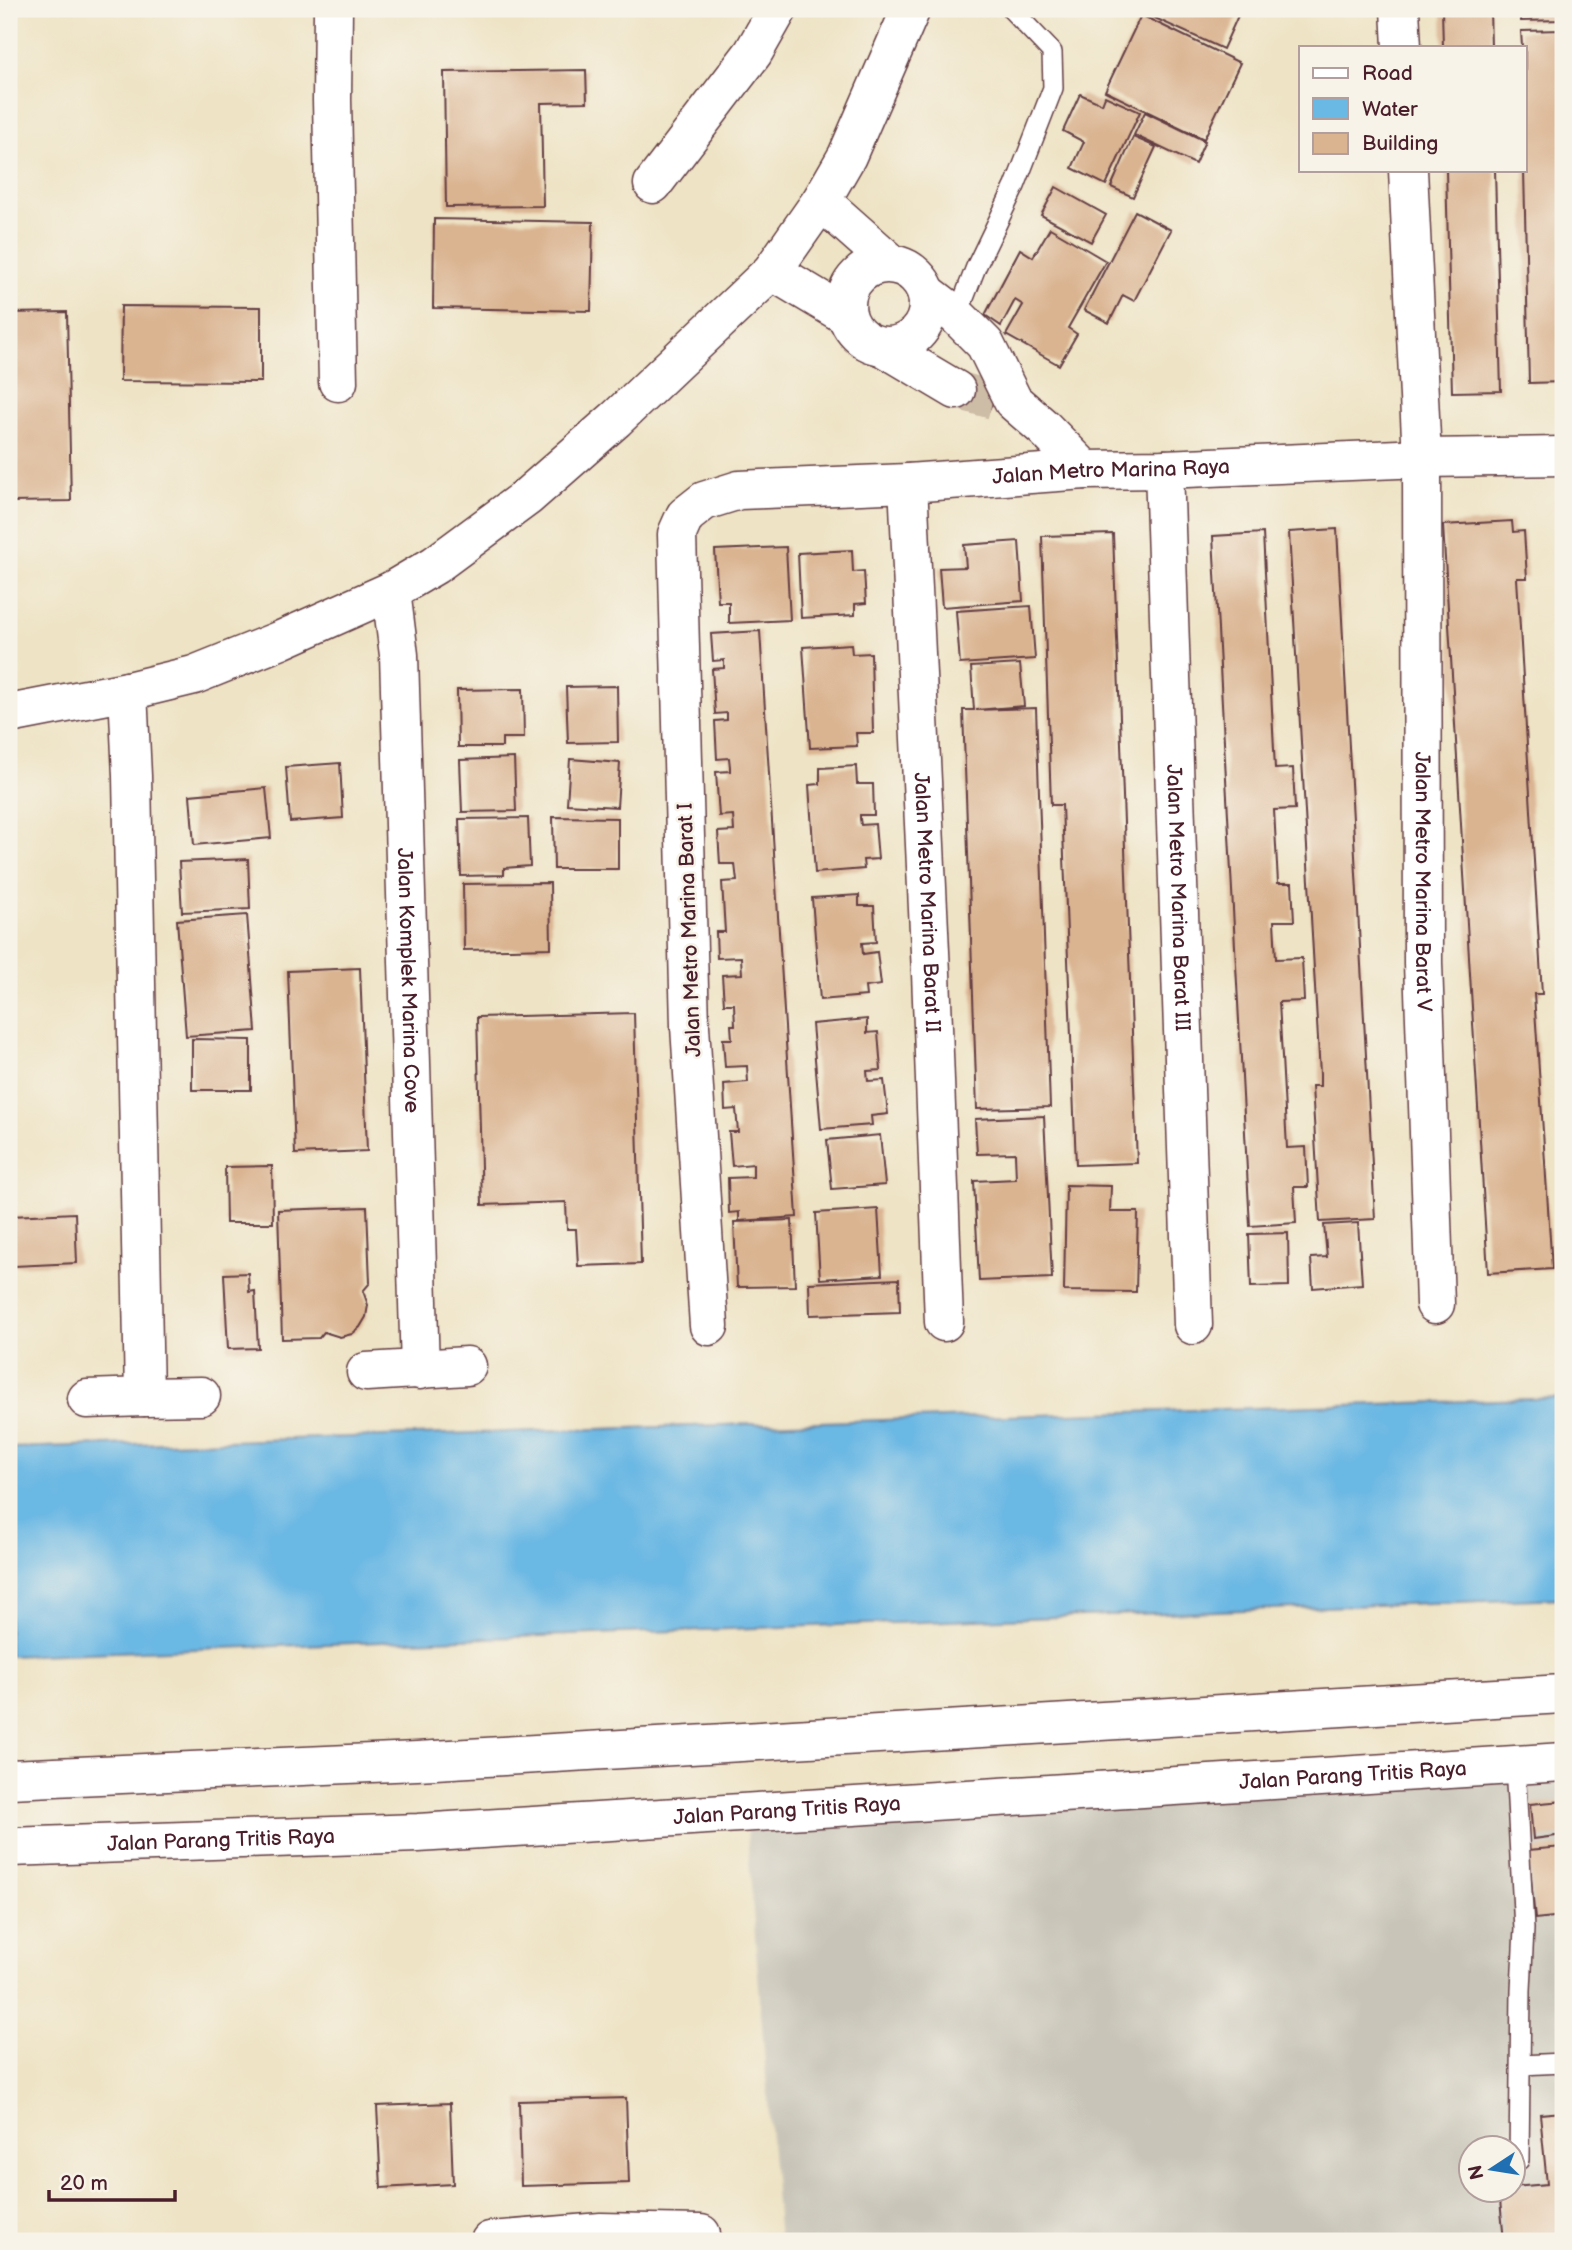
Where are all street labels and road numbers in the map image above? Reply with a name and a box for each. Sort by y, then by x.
street label: Jalan Metro Marina Raya [991,454,1230,490]
street label: Jalan Metro Marina Barat V [1410,752,1437,1012]
street label: Jalan Metro Marina Barat III [1161,764,1195,1032]
street label: Jalan Metro Marina Barat II [909,772,945,1033]
street label: Jalan Metro Marina Barat I [673,803,706,1057]
street label: Jalan Komplek Marina Cove [392,847,424,1113]
street label: Jalan Parang Tritis Raya [1238,1756,1468,1795]
street label: Jalan Parang Tritis Raya [673,1791,902,1830]
street label: Jalan Parang Tritis Raya [107,1824,335,1857]

